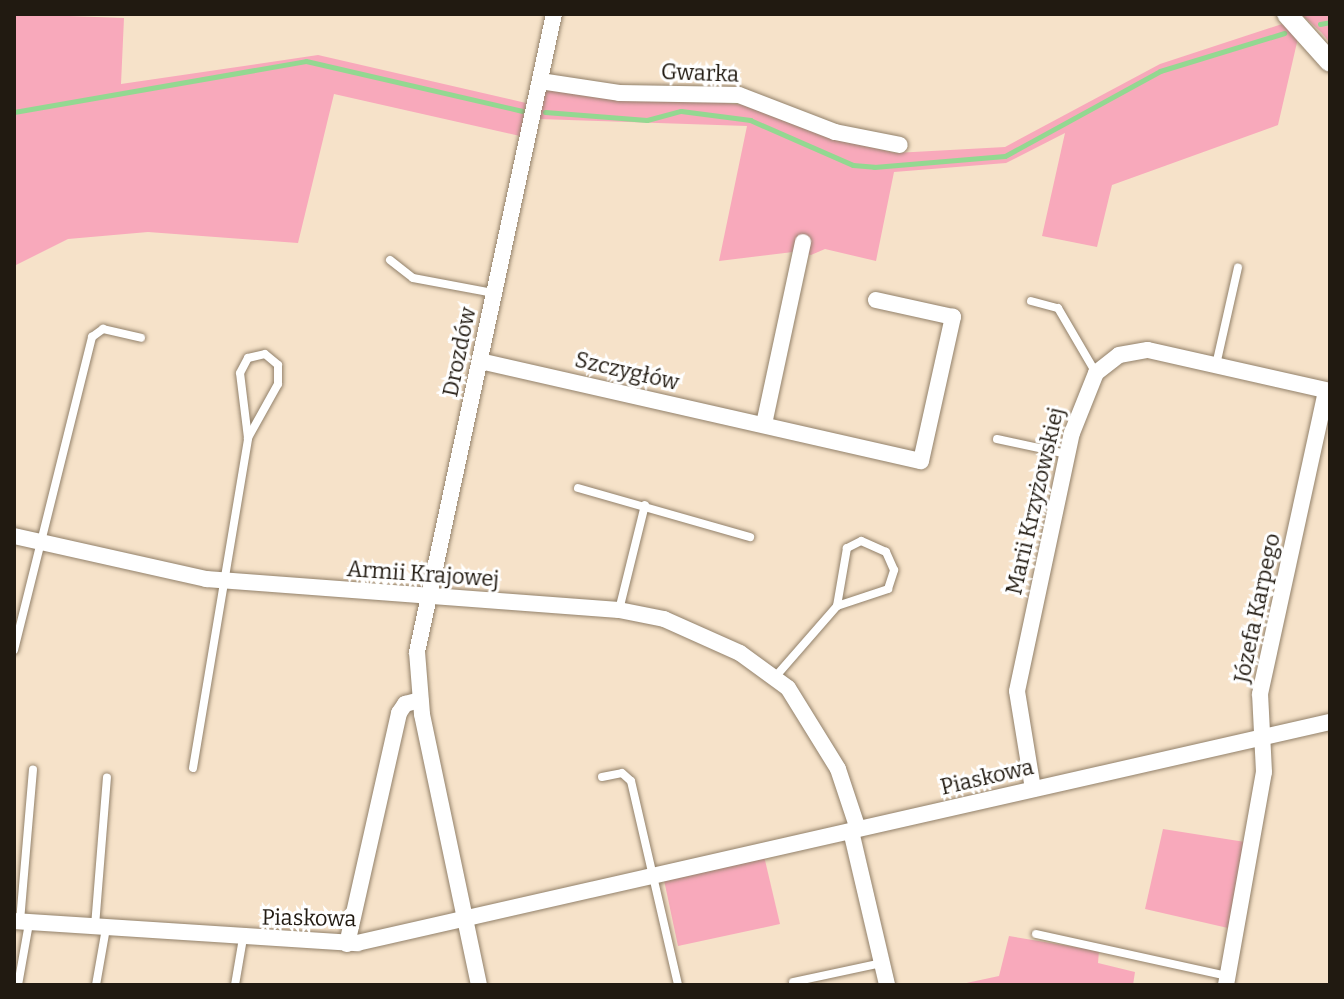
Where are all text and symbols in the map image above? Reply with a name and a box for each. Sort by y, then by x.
street label: Gwarka [661,58,739,88]
street label: Drozdów [437,305,481,399]
street label: Szczygłów [572,346,682,396]
street label: Marii Krzyżowskiej [1001,405,1069,597]
street label: Józefa Karpego [1228,531,1286,685]
street label: Armii Krajowej [346,556,500,592]
street label: Piaskowa [938,753,1036,801]
street label: Piaskowa [261,904,357,932]

